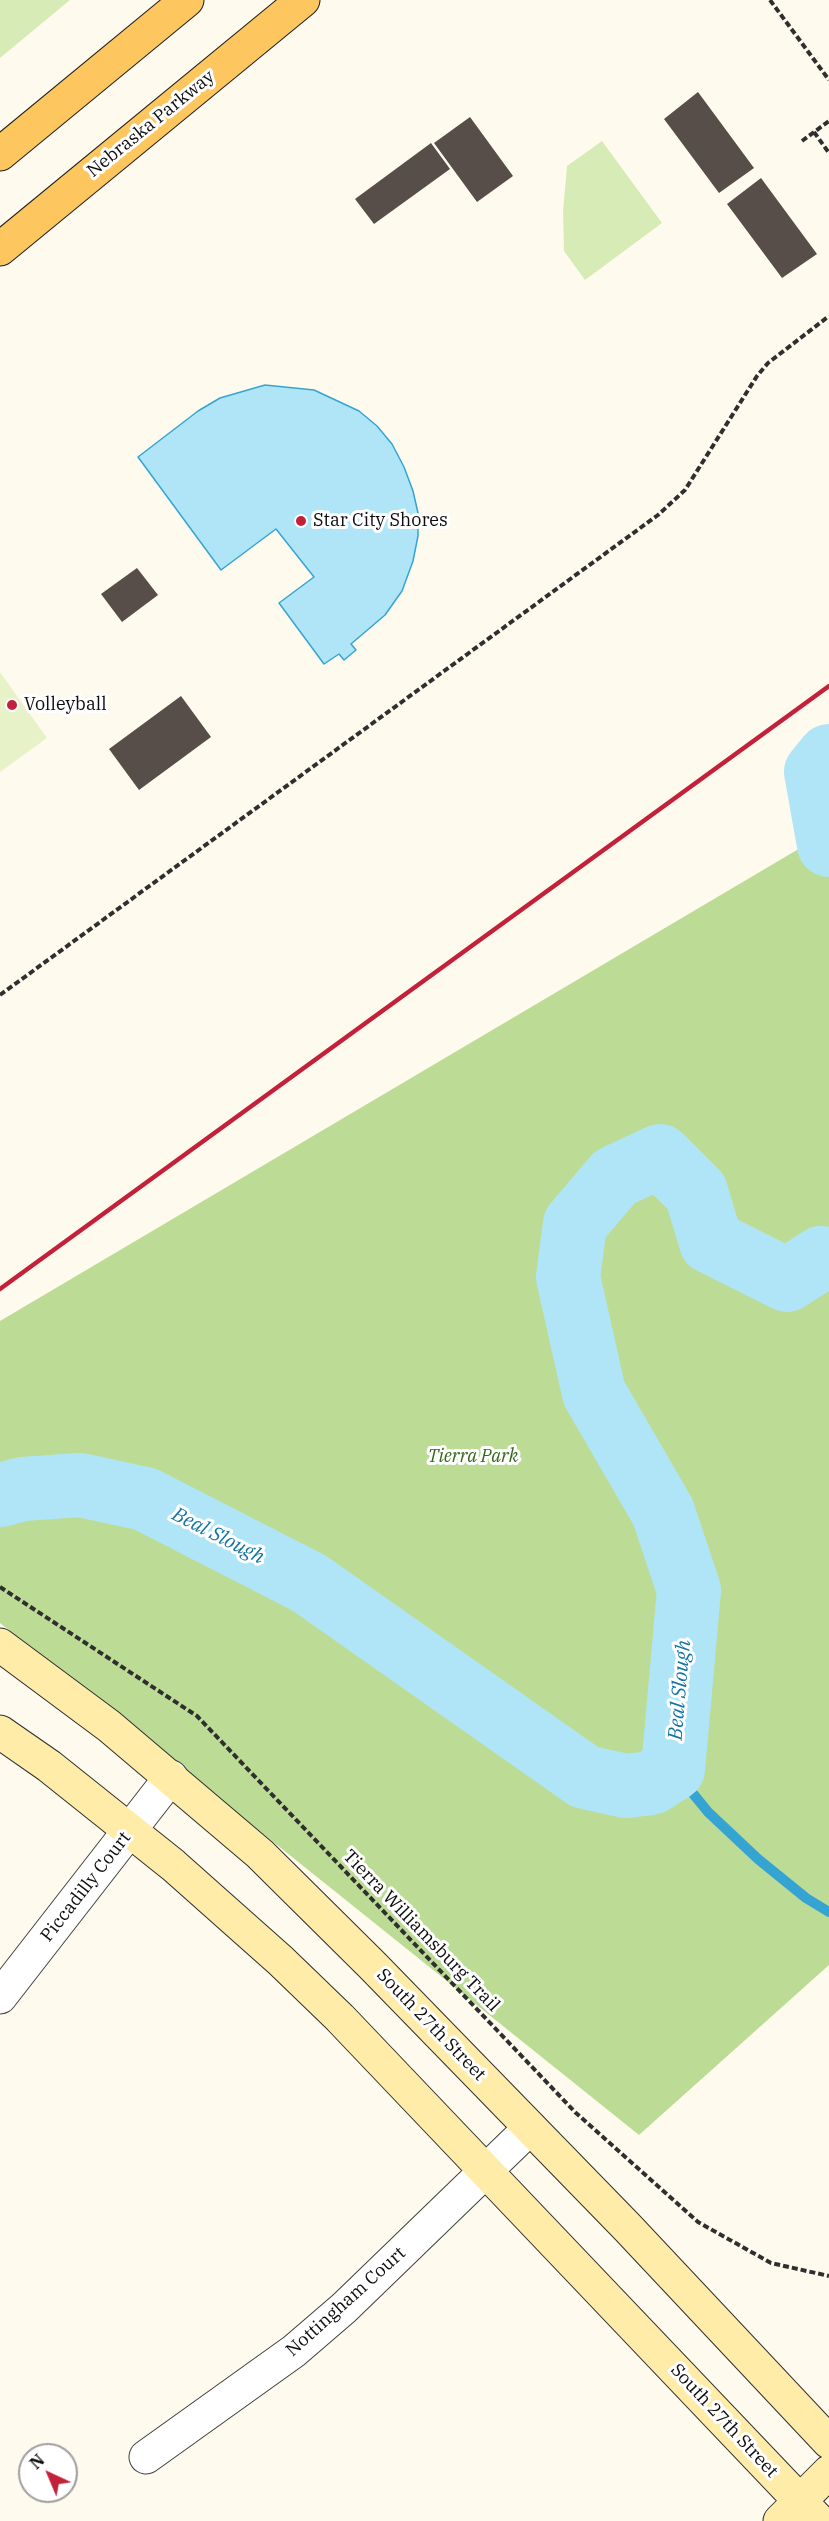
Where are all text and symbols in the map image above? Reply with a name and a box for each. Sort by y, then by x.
street label: Nebraska Parkway [83,66,219,182]
place label: Star City Shores [313,510,448,532]
marker: Star City Shores [294,514,308,528]
place label: Volleyball [24,694,107,716]
marker: Volleyball [5,698,19,712]
park label: Tierra Park [428,1446,518,1468]
water label: Beal Slough [168,1503,268,1569]
water label: Beal Slough [664,1639,696,1741]
street label: Piccadilly Court [36,1828,136,1946]
street label: Tierra Williamsburg Trail [338,1846,504,2016]
street label: South 27th Street [372,1964,490,2086]
street label: Nottingham Court [282,2243,410,2361]
street label: South 27th Street [666,2360,782,2482]
north arrow [18,2443,78,2503]
text: N [25,2450,48,2473]

